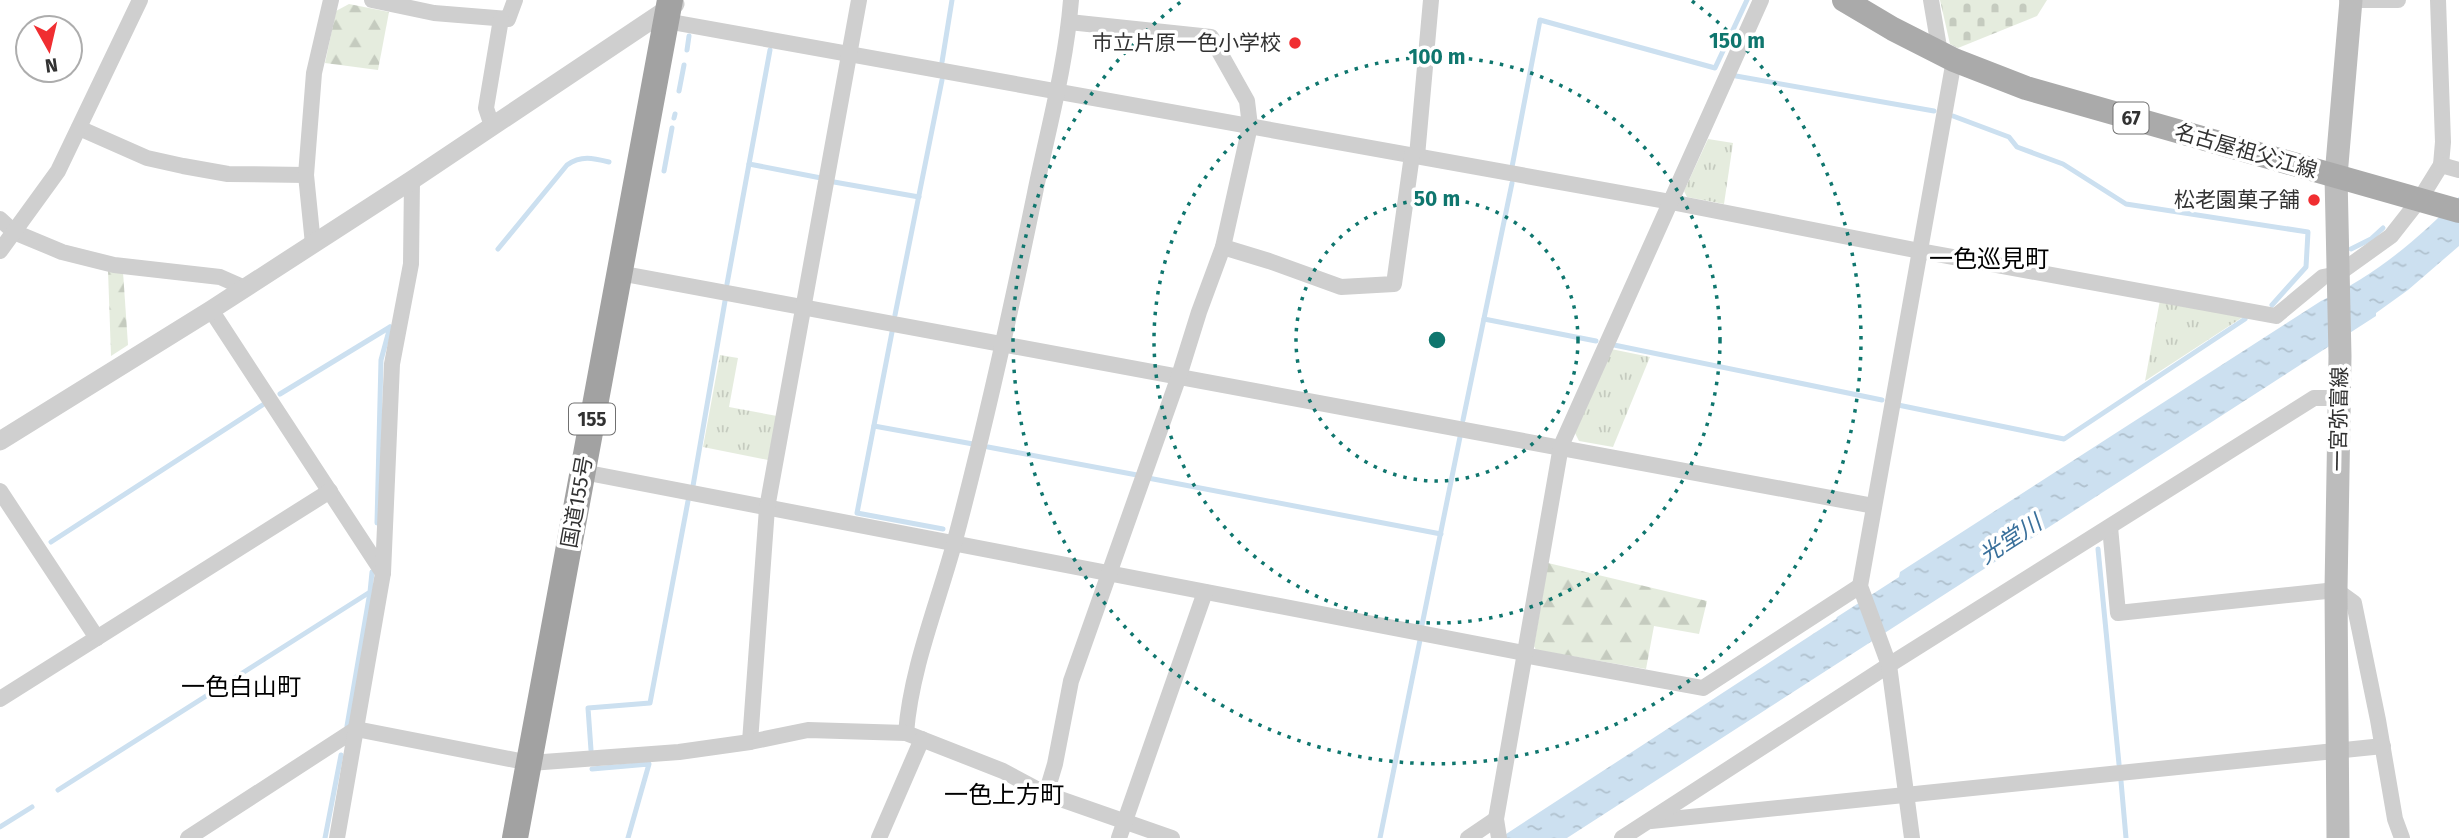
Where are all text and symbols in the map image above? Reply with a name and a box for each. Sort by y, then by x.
north arrow [14,14,84,84]
text: 150 m [1709,28,1765,54]
place label: 市立片原一色小学校 [1092,30,1281,56]
marker: 市立片原一色小学校 [1287,35,1303,51]
text: 100 m [1408,44,1466,70]
text: N [43,53,59,78]
road number: 67 [2114,102,2148,134]
street label: 名古屋祖父江線 [2172,118,2320,184]
text: 50 m [1414,186,1460,212]
place label: 松老園菓子舗 [2174,187,2300,213]
marker: 松老園菓子舗 [2306,192,2322,208]
district label: 一色巡見町 [1929,245,2049,273]
centre of rings [1425,328,1449,352]
street label: 一宮弥富線 [2325,366,2353,472]
road number: 155 [569,404,615,434]
street label: 国道155号 [556,454,598,550]
water label: 光堂川 [1973,507,2049,570]
district label: 一色白山町 [181,673,301,701]
district label: 一色上方町 [944,781,1064,809]

